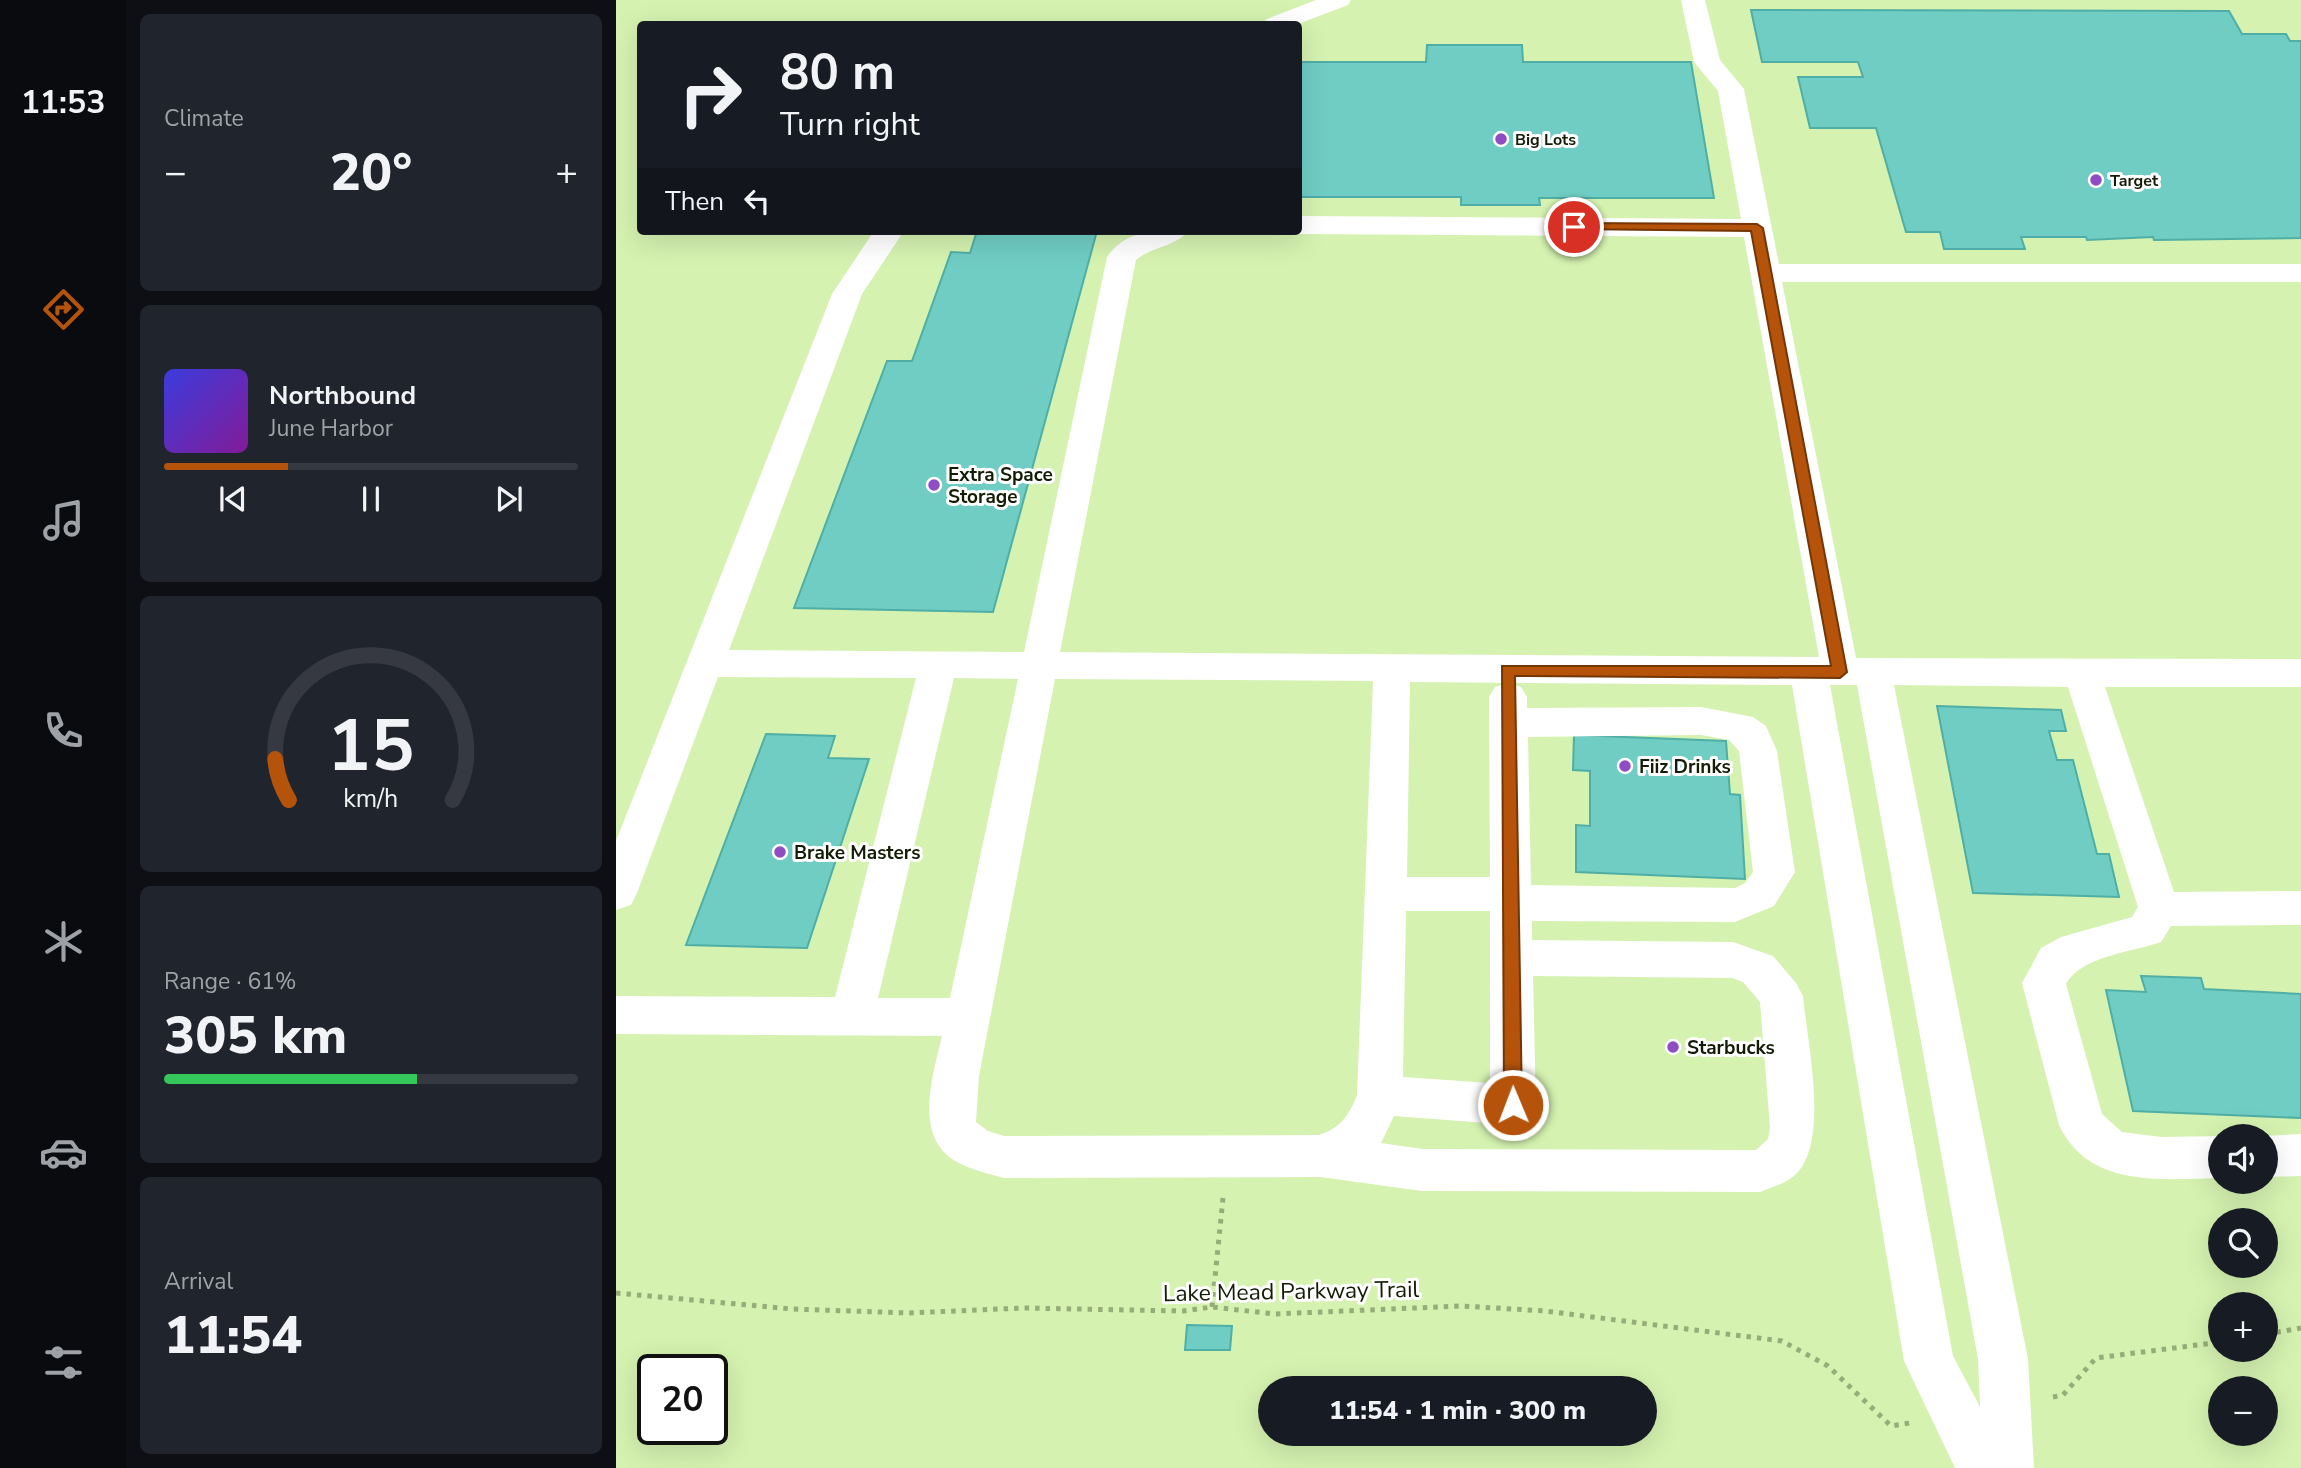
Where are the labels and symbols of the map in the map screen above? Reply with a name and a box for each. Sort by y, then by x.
place label: Big Lots [1515,129,1576,151]
marker: Big Lots [1493,131,1509,147]
place label: Target [2110,170,2159,192]
marker: Target [2088,172,2104,188]
pin [1544,197,1604,257]
place label: Extra Space Storage [948,462,1053,510]
marker: Extra Space Storage [926,477,942,493]
place label: Fiiz Drinks [1639,754,1731,780]
marker: Fiiz Drinks [1617,758,1633,774]
place label: Brake Masters [794,840,920,866]
marker: Brake Masters [772,844,788,860]
place label: Starbucks [1687,1035,1775,1061]
marker: Starbucks [1665,1039,1681,1055]
position arrow [1476,1068,1550,1142]
street label: Lake Mead Parkway Trail [1163,1274,1420,1309]
speed limit sign: 20 [637,1354,728,1445]

